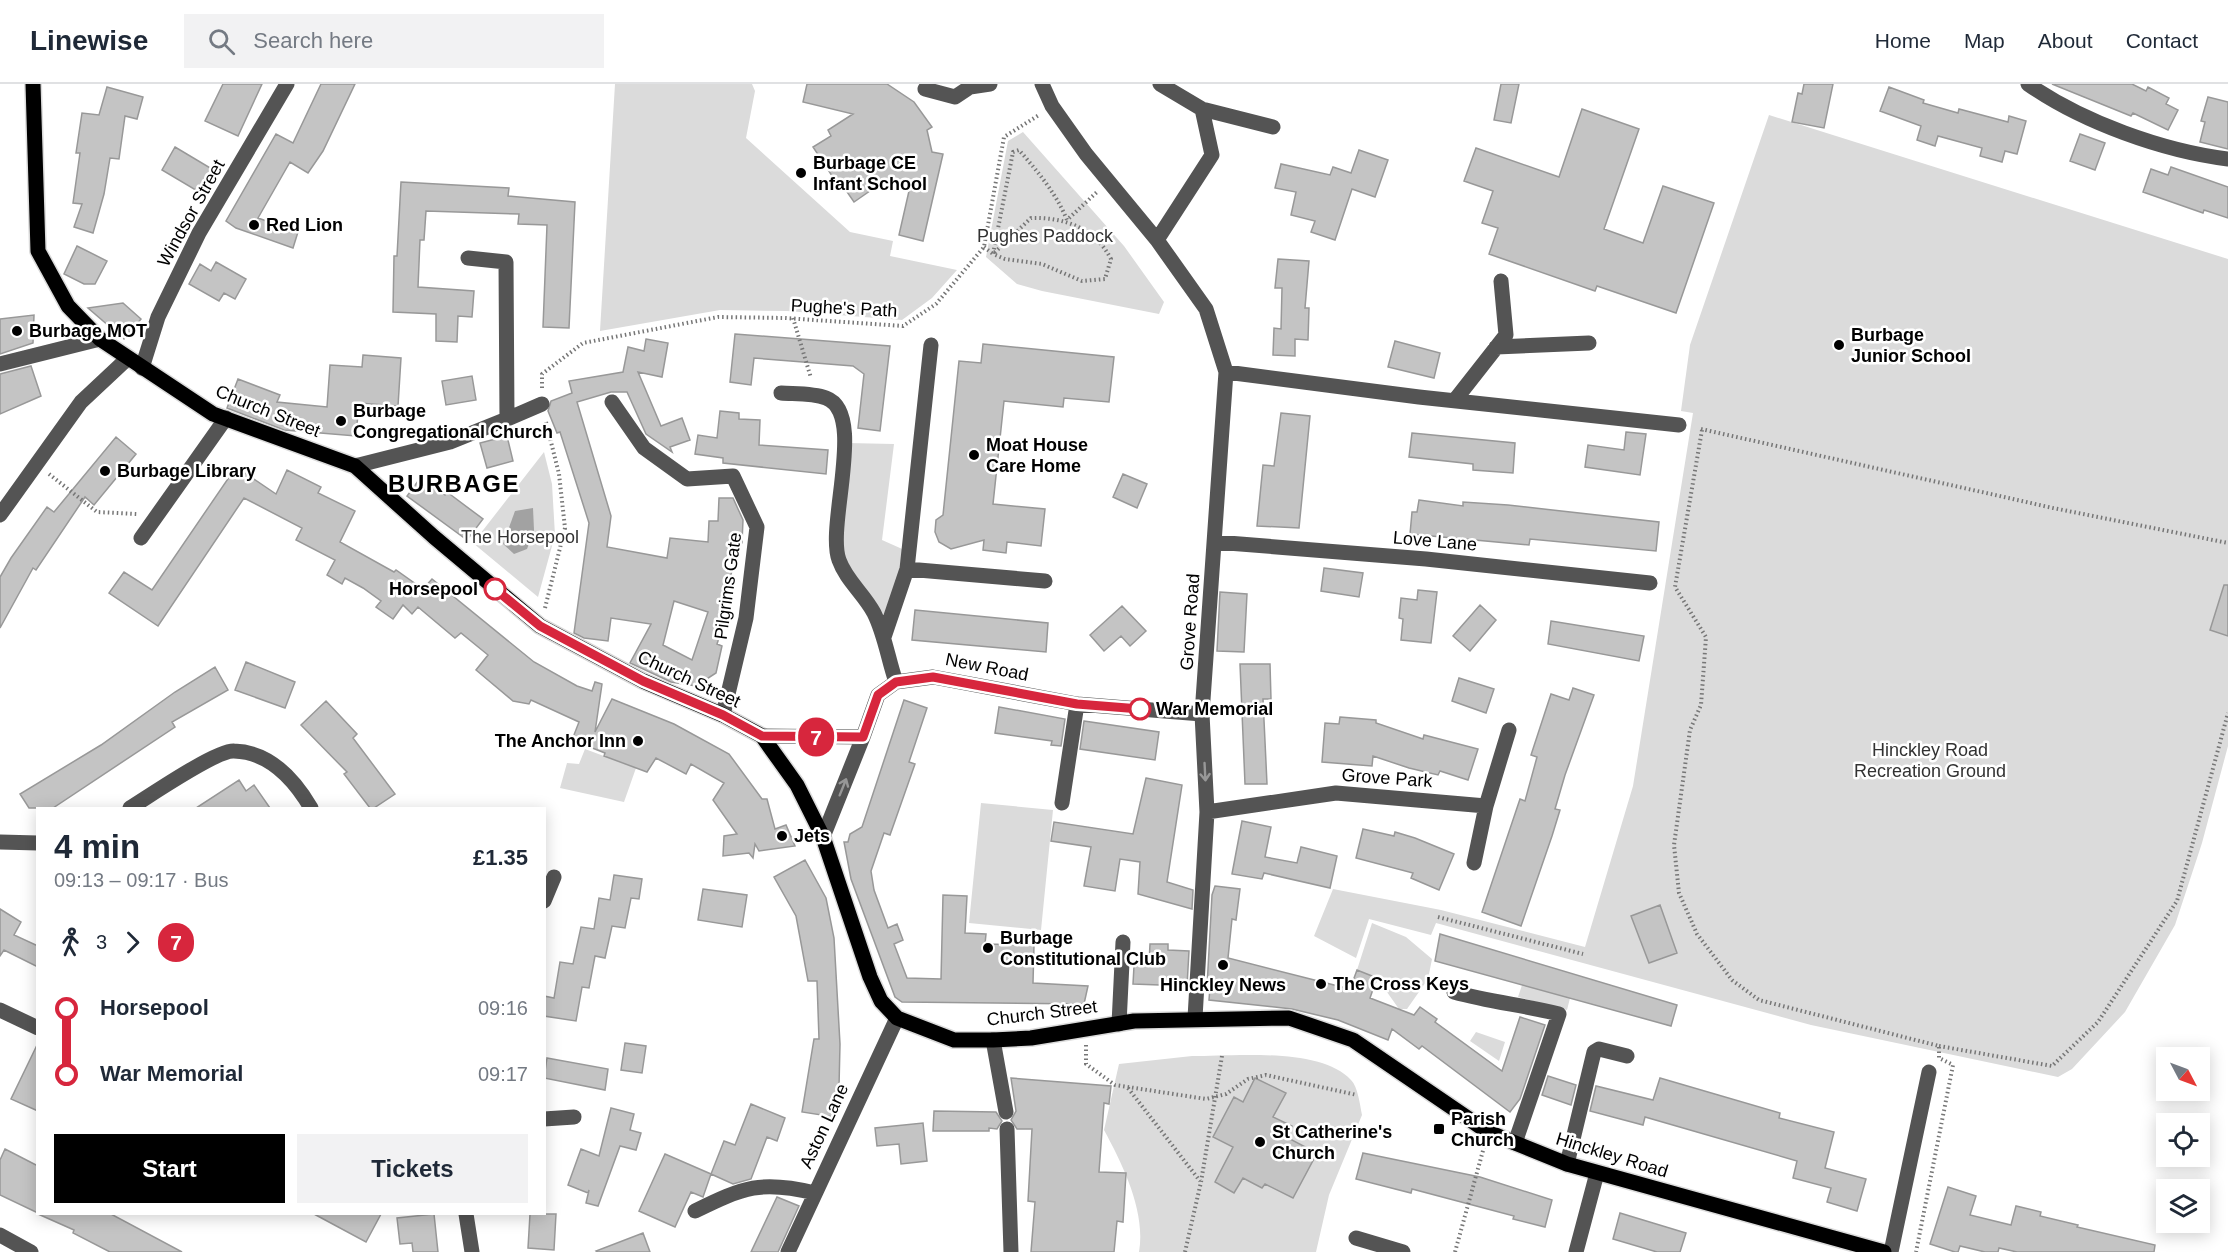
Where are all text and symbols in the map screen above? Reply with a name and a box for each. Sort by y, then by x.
search box [184,14,604,68]
text: Linewise [30,25,148,56]
icon: search [205,25,238,58]
text: Search here [253,28,373,53]
text: Home [1875,29,1931,52]
text: Map [1964,29,2005,52]
text: About [2038,29,2093,52]
text: Contact [2126,29,2198,52]
place label: Burbage CE Infant School [813,153,927,194]
street label: Windsor Street [153,156,229,270]
marker: Burbage CE Infant School [794,166,808,180]
place label: Red Lion [266,215,343,235]
marker: Red Lion [247,218,261,232]
park label: Pughes Paddock [977,226,1114,246]
street label: Pughe's Path [790,295,898,321]
place label: Burbage MOT [29,321,147,341]
marker: Burbage MOT [10,324,24,338]
place label: Burbage Junior School [1851,325,1971,366]
marker: Burbage Junior School [1832,338,1846,352]
street label: Church Street [213,381,323,441]
place label: Burbage Congregational Church [353,401,553,442]
marker: Burbage Congregational Church [334,414,348,428]
place label: Moat House Care Home [986,435,1088,476]
marker: Moat House Care Home [967,448,981,462]
place label: Burbage Library [117,461,256,481]
marker: Burbage Library [98,464,112,478]
district label: BURBAGE [388,470,520,497]
park label: The Horsepool [461,527,579,547]
street label: Love Lane [1392,527,1478,555]
street label: Pilgrims Gate [711,531,745,641]
street label: Grove Road [1177,573,1203,671]
marker: Horsepool [484,578,506,600]
place label: Horsepool [389,579,478,599]
street label: Church Street [634,646,744,712]
street label: New Road [944,649,1030,685]
marker: War Memorial [1129,698,1151,720]
place label: War Memorial [1156,699,1273,719]
line badge: 7 [796,718,836,756]
text: 7 [810,726,822,749]
place label: The Anchor Inn [495,731,626,751]
marker: The Anchor Inn [631,734,645,748]
park label: Hinckley Road Recreation Ground [1854,740,2006,781]
one-way arrow [1200,762,1211,782]
street label: Grove Park [1341,765,1434,791]
one-way arrow [838,778,849,797]
place label: Jets [794,826,830,846]
text: 4 min [54,828,140,865]
marker: Jets [775,829,789,843]
text: £1.35 [473,845,528,870]
text: 09:13 – 09:17 · Bus [54,869,229,891]
icon: walk [54,926,87,959]
icon: forward [116,926,149,959]
place label: Burbage Constitutional Club [1000,928,1166,969]
text: 3 [96,931,107,953]
text: 7 [170,931,182,954]
marker: Burbage Constitutional Club [981,941,995,955]
marker: Hinckley News [1216,958,1230,972]
place label: The Cross Keys [1333,974,1469,994]
place label: Hinckley News [1160,975,1286,995]
marker: The Cross Keys [1314,977,1328,991]
text: Horsepool [100,995,209,1020]
street label: Church Street [986,996,1098,1030]
text: 09:16 [478,997,528,1019]
north arrow [2156,1047,2210,1101]
map controls [2156,1047,2210,1233]
text: War Memorial [100,1061,243,1086]
text: 09:17 [478,1063,528,1085]
street label: Aston Lane [796,1081,852,1171]
place label: Parish Church [1451,1109,1514,1150]
button: locate [2156,1113,2210,1167]
place label: St Catherine's Church [1272,1122,1392,1163]
marker: Parish Church [1432,1122,1446,1136]
street label: Hinckley Road [1554,1128,1670,1182]
button: Start [54,1134,285,1203]
button: Tickets [297,1134,528,1203]
marker: St Catherine's Church [1253,1135,1267,1149]
button: layers [2156,1179,2210,1233]

